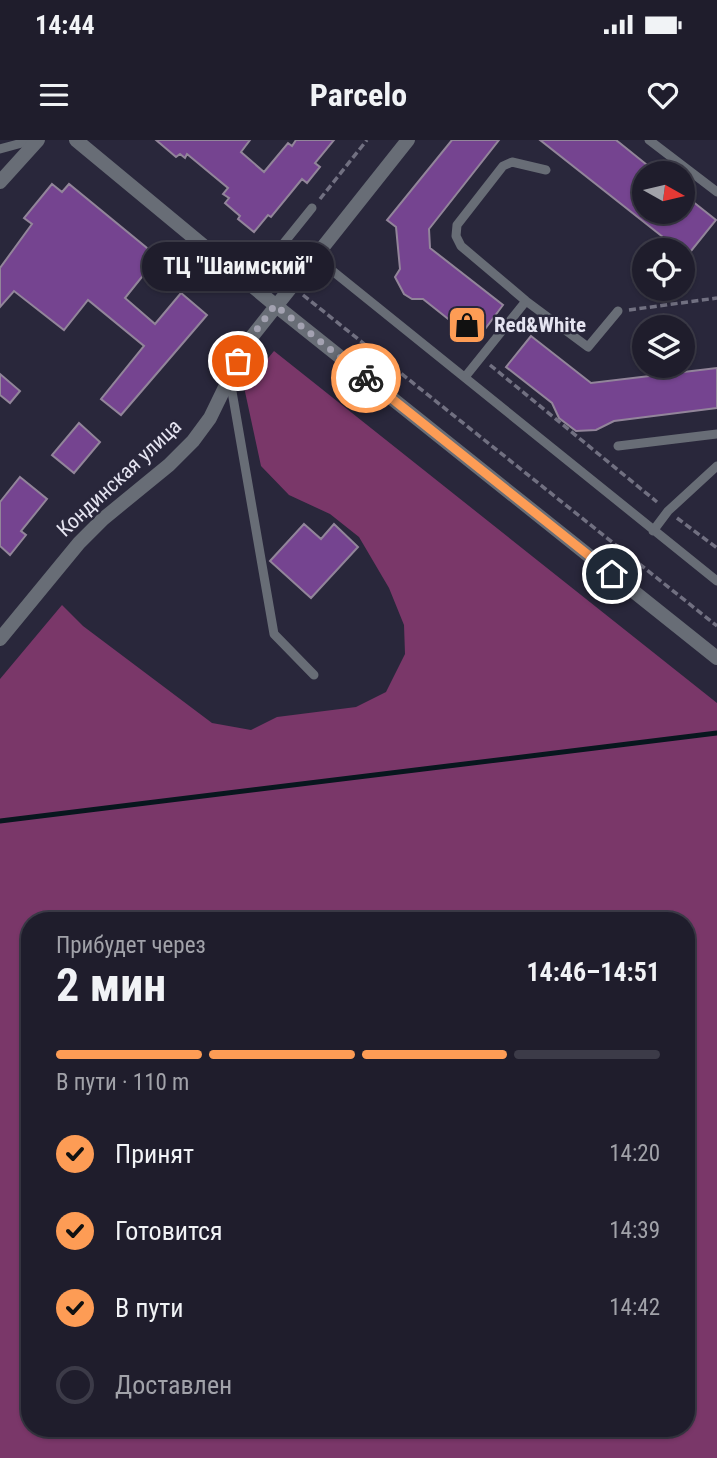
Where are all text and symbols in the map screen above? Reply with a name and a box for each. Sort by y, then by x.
text: 14:44 [35,10,95,40]
icon: menu [35,76,73,114]
text: Parcelo [310,76,407,114]
icon: heart [644,76,682,114]
north arrow [632,161,695,224]
map controls [632,161,695,378]
button: locate [632,238,695,301]
callout: ТЦ "Шаимский" [142,242,334,291]
text: ТЦ "Шаимский" [163,253,313,280]
shop icon: Red&White [446,304,488,346]
place label: Red&White [494,313,586,337]
button: layers [632,315,695,378]
pin [208,331,268,391]
icon: bag [219,342,257,380]
courier [331,343,401,413]
icon: bike [347,359,385,397]
street label: Кондинская улица [52,414,186,542]
pin [582,544,642,604]
icon: home [593,555,631,593]
text: Прибудет через [56,932,206,959]
text: 14:46–14:51 [526,957,660,987]
text: 2 мин [56,958,166,1012]
text: В пути · 110 m [56,1069,189,1096]
icon: check [56,1135,94,1173]
text: Принят [115,1139,194,1169]
text: 14:20 [609,1140,660,1167]
icon: check [56,1212,94,1250]
text: Готовится [115,1216,223,1246]
text: 14:39 [609,1217,660,1244]
icon: check [56,1289,94,1327]
text: В пути [115,1293,184,1323]
text: 14:42 [609,1294,660,1321]
text: Доставлен [115,1370,232,1400]

